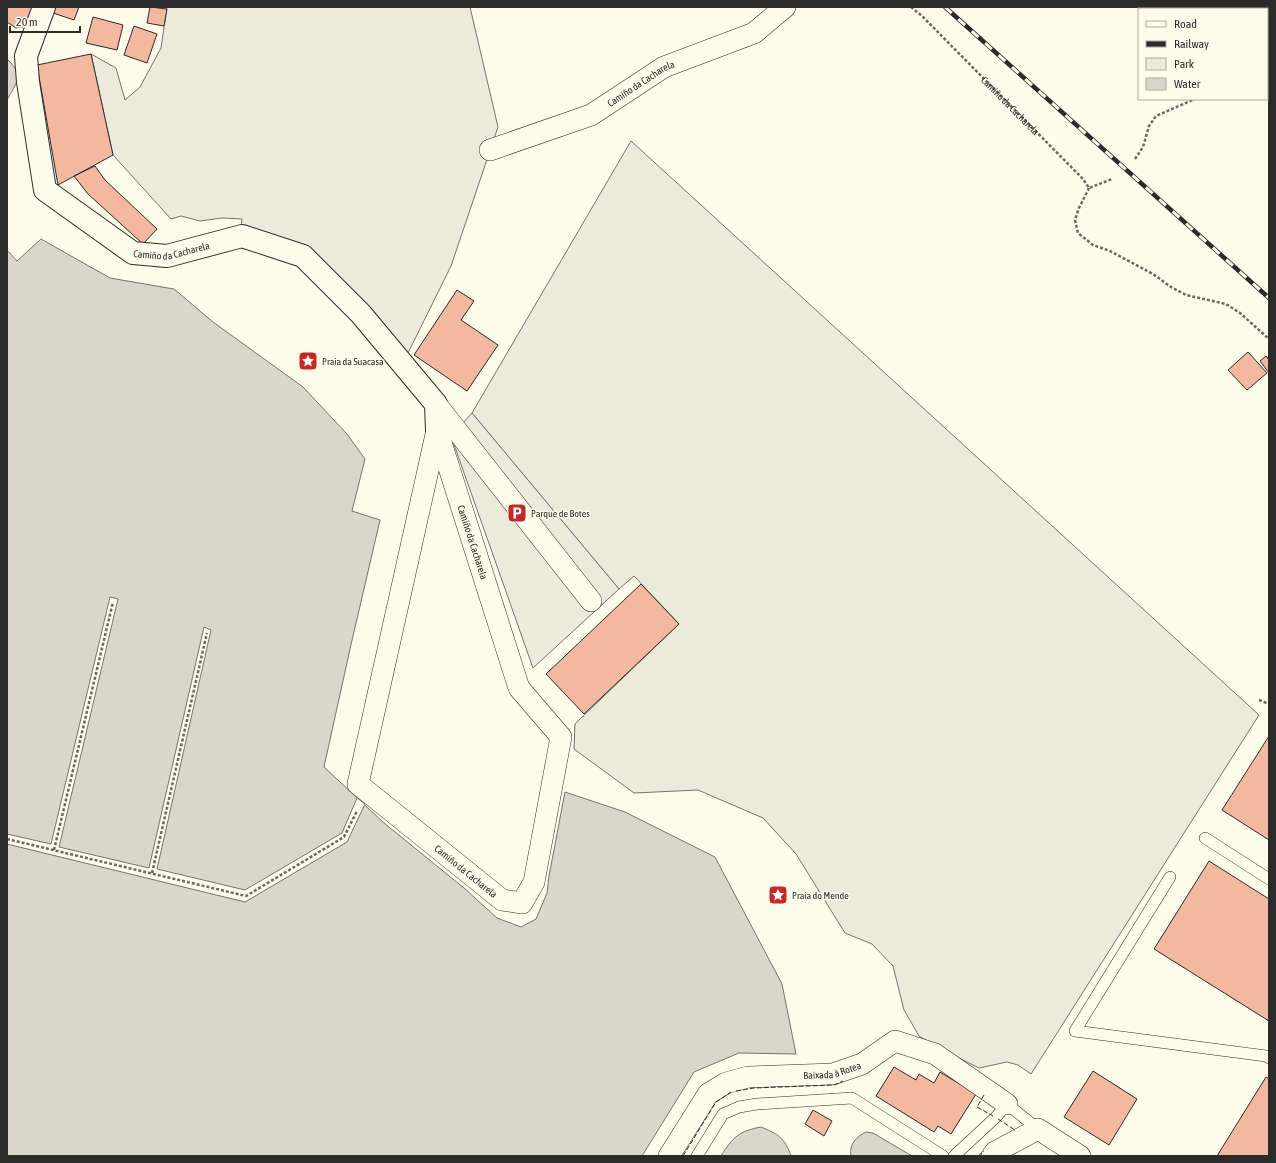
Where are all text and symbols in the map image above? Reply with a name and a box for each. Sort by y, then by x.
scale bar [10,8,80,34]
legend [1138,8,1268,100]
text: 20 m [16,15,38,29]
text: Road [1174,17,1197,31]
text: Railway [1174,37,1209,51]
text: Park [1174,57,1195,71]
street label: Camiño da Cacharela [605,58,676,109]
street label: Camiño da Cacharela [979,74,1041,138]
text: Water [1174,77,1201,91]
street label: Camiño da Cacharela [133,240,211,262]
place icon: Praia da Suacasa [297,350,319,372]
place label: Praia da Suacasa [322,356,384,367]
parking icon: Parque de Botes [506,502,528,524]
street label: Camiño da Cacharela [455,504,490,581]
place label: Parque de Botes [531,508,590,519]
street label: Camiño da Cacharela [432,843,500,900]
place icon: Praia do Mende [767,884,789,906]
place label: Praia do Mende [792,890,849,901]
street label: Baixada á Rotea [803,1060,863,1081]

